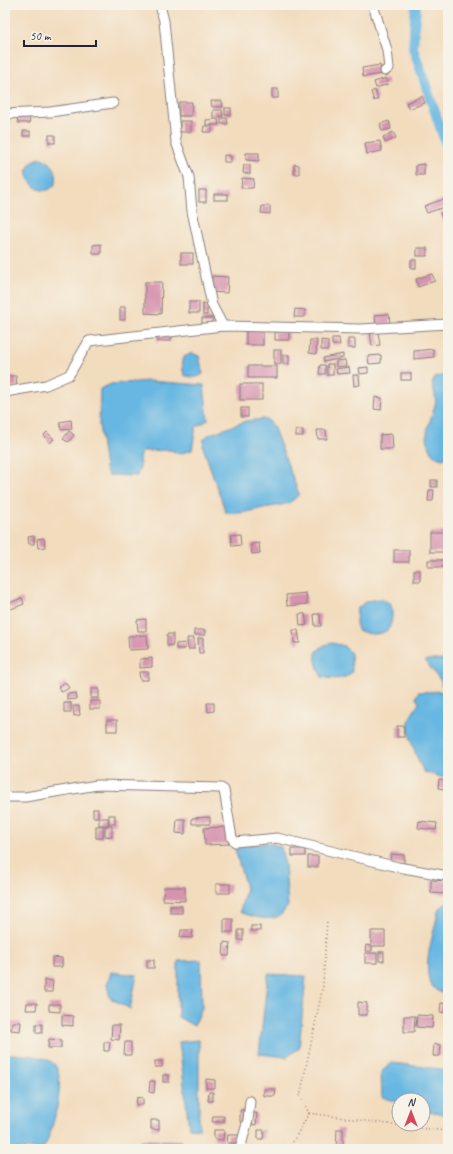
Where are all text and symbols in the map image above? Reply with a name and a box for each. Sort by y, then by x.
scale bar [24,22,96,48]
text: 50 m [30,28,52,44]
north arrow [391,1092,431,1132]
text: N [408,1095,417,1109]

